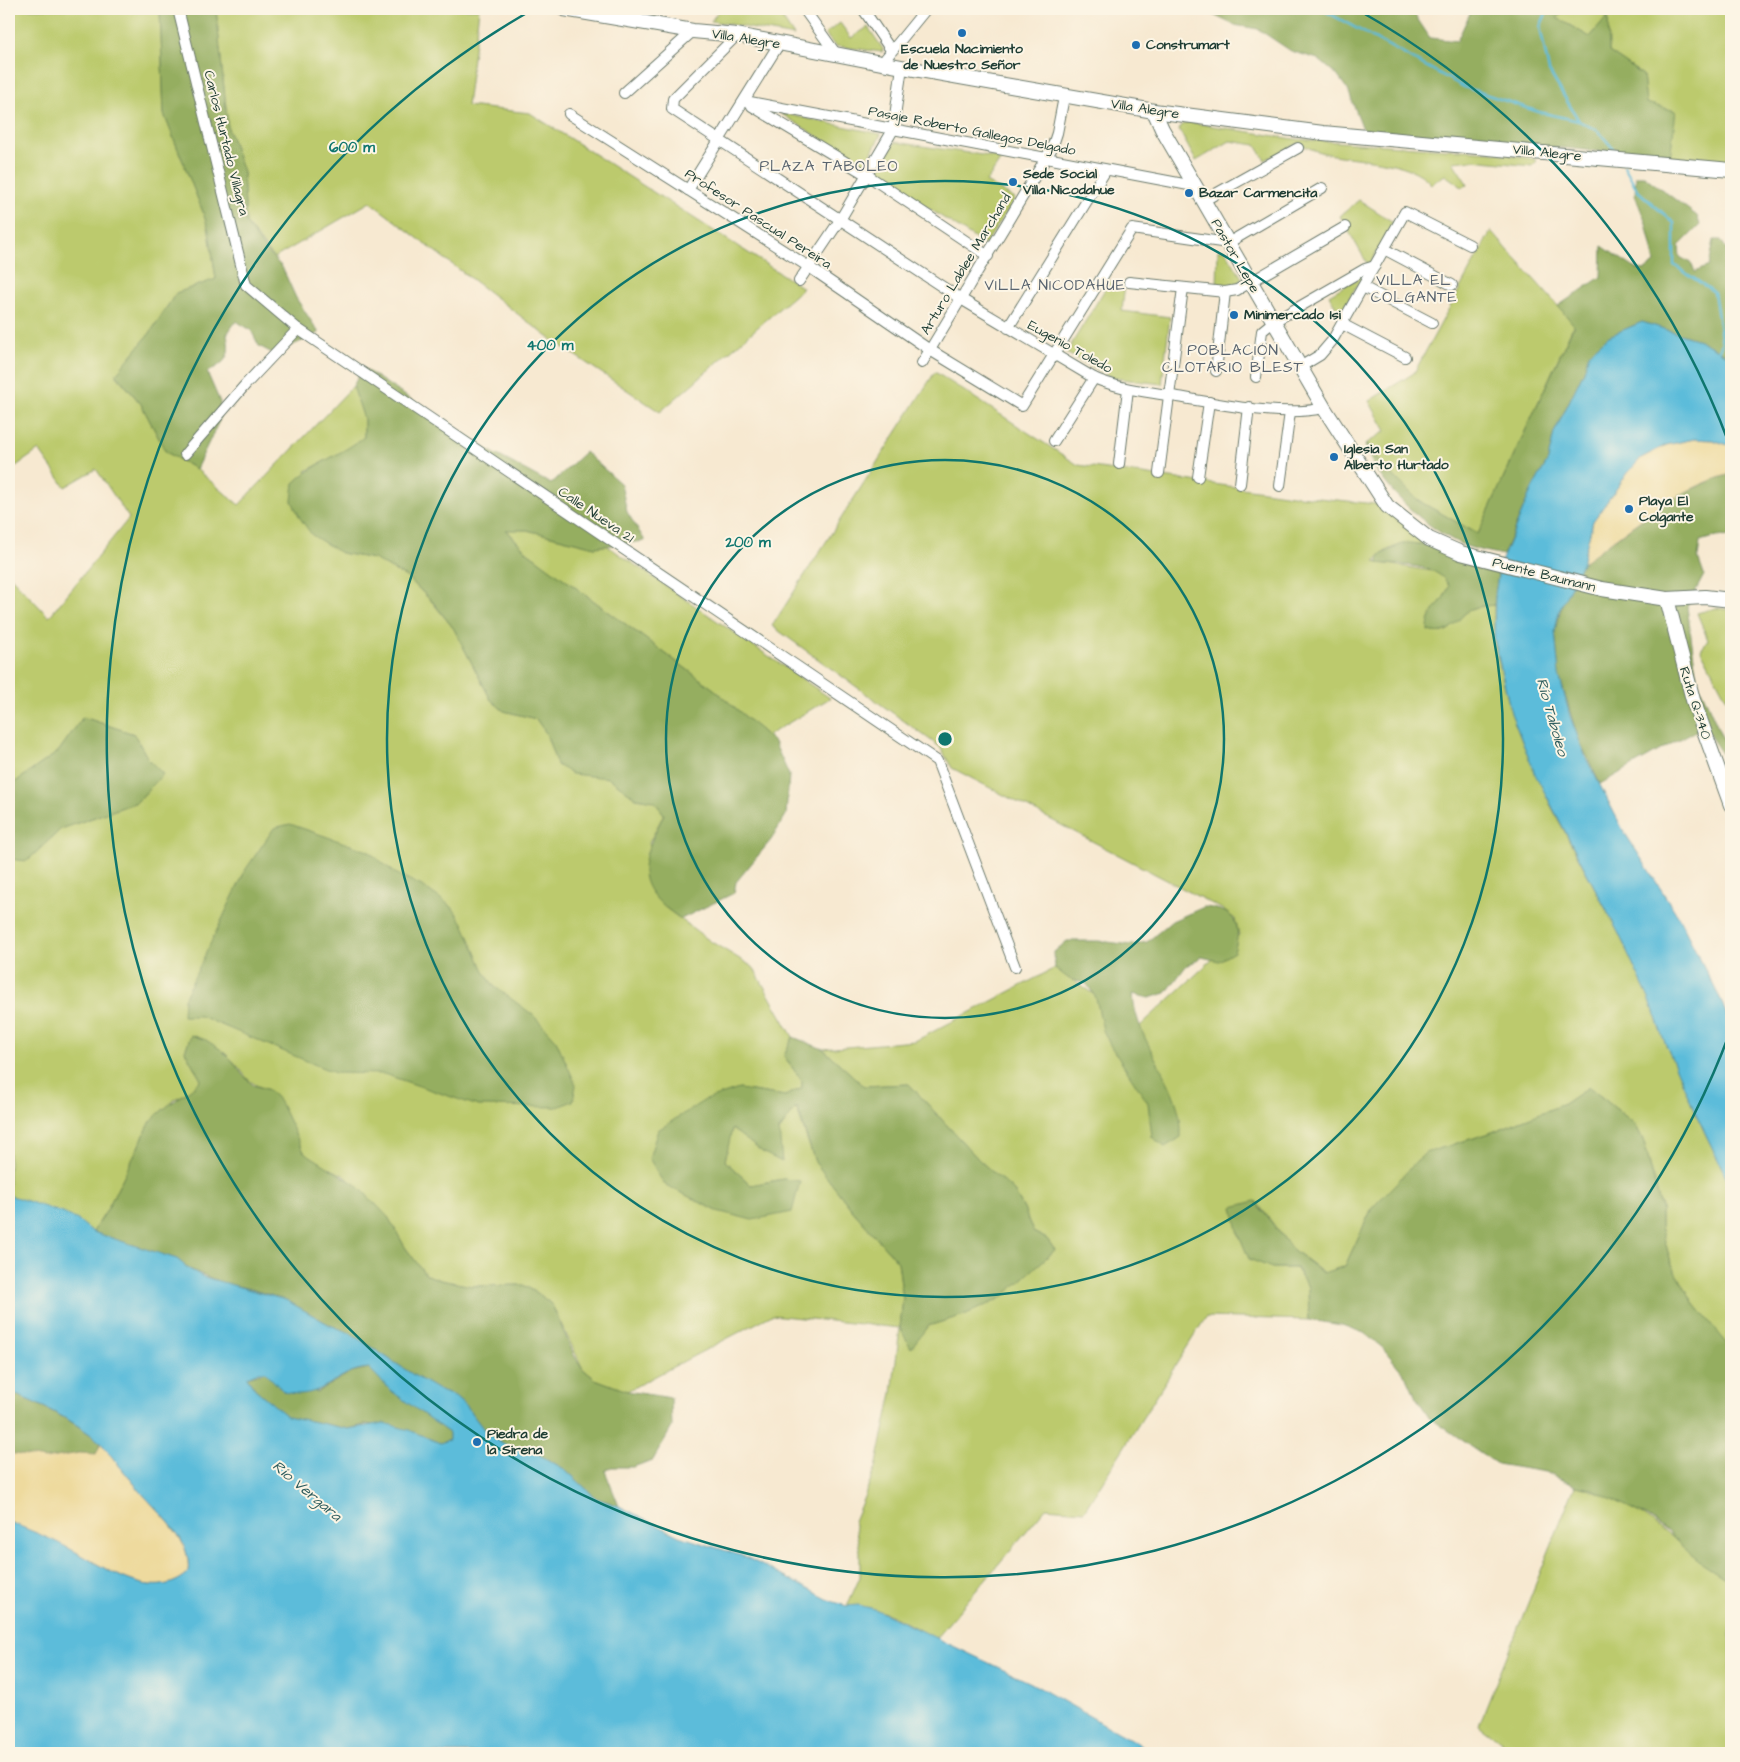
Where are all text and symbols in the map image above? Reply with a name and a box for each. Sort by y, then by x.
street label: Villa Alegre [710,24,782,54]
marker: Escuela Nacimiento de Nuestro Señor [956,27,968,39]
place label: Construmart [1146,35,1230,55]
place label: Escuela Nacimiento de Nuestro Señor [901,39,1023,75]
marker: Construmart [1130,39,1142,51]
street label: Carlos Hurtado Villagra [198,68,254,218]
street label: Villa Alegre [1109,94,1181,124]
street label: Pasaje Roberto Gallegos Delgado [867,101,1077,161]
text: 600 m [329,137,375,158]
street label: Villa Alegre [1511,139,1583,167]
district label: PLAZA TABOLEO [760,156,898,177]
street label: Profesor Pascual Pereira [681,164,835,274]
place label: Sede Social Villa Nicodahue [1022,164,1115,200]
marker: Sede Social Villa Nicodahue [1007,176,1019,188]
place label: Bazar Carmencita [1199,183,1318,203]
marker: Bazar Carmencita [1183,187,1195,199]
street label: Arturo Lablee Marchand [916,189,1016,339]
street label: Pastor Lepe [1206,215,1265,297]
district label: VILLA EL COLGANTE [1371,270,1457,308]
district label: VILLA NICODAHUE [984,275,1126,296]
place label: Minimercado Isi [1244,305,1342,325]
marker: Minimercado Isi [1228,309,1240,321]
street label: Eugenio Toledo [1024,315,1116,379]
text: 400 m [527,335,574,356]
district label: POBLACIÓN CLOTARIO BLEST [1162,340,1304,378]
place label: Iglesia San Alberto Hurtado [1344,439,1449,475]
marker: Iglesia San Alberto Hurtado [1328,451,1340,463]
street label: Calle Nueva 21 [554,482,638,548]
place label: Playa El Colgante [1639,491,1694,528]
marker: Playa El Colgante [1623,503,1635,515]
text: 200 m [724,532,771,553]
street label: Puente Baumann [1490,553,1598,597]
street label: Ruta Q-340 [1674,664,1716,742]
water label: Río Taboleo [1531,676,1574,760]
centre of rings [936,730,954,748]
place label: Piedra de la Sirena [486,1424,548,1460]
marker: Piedra de la Sirena [471,1436,483,1448]
water label: Río Vergara [267,1456,347,1528]

